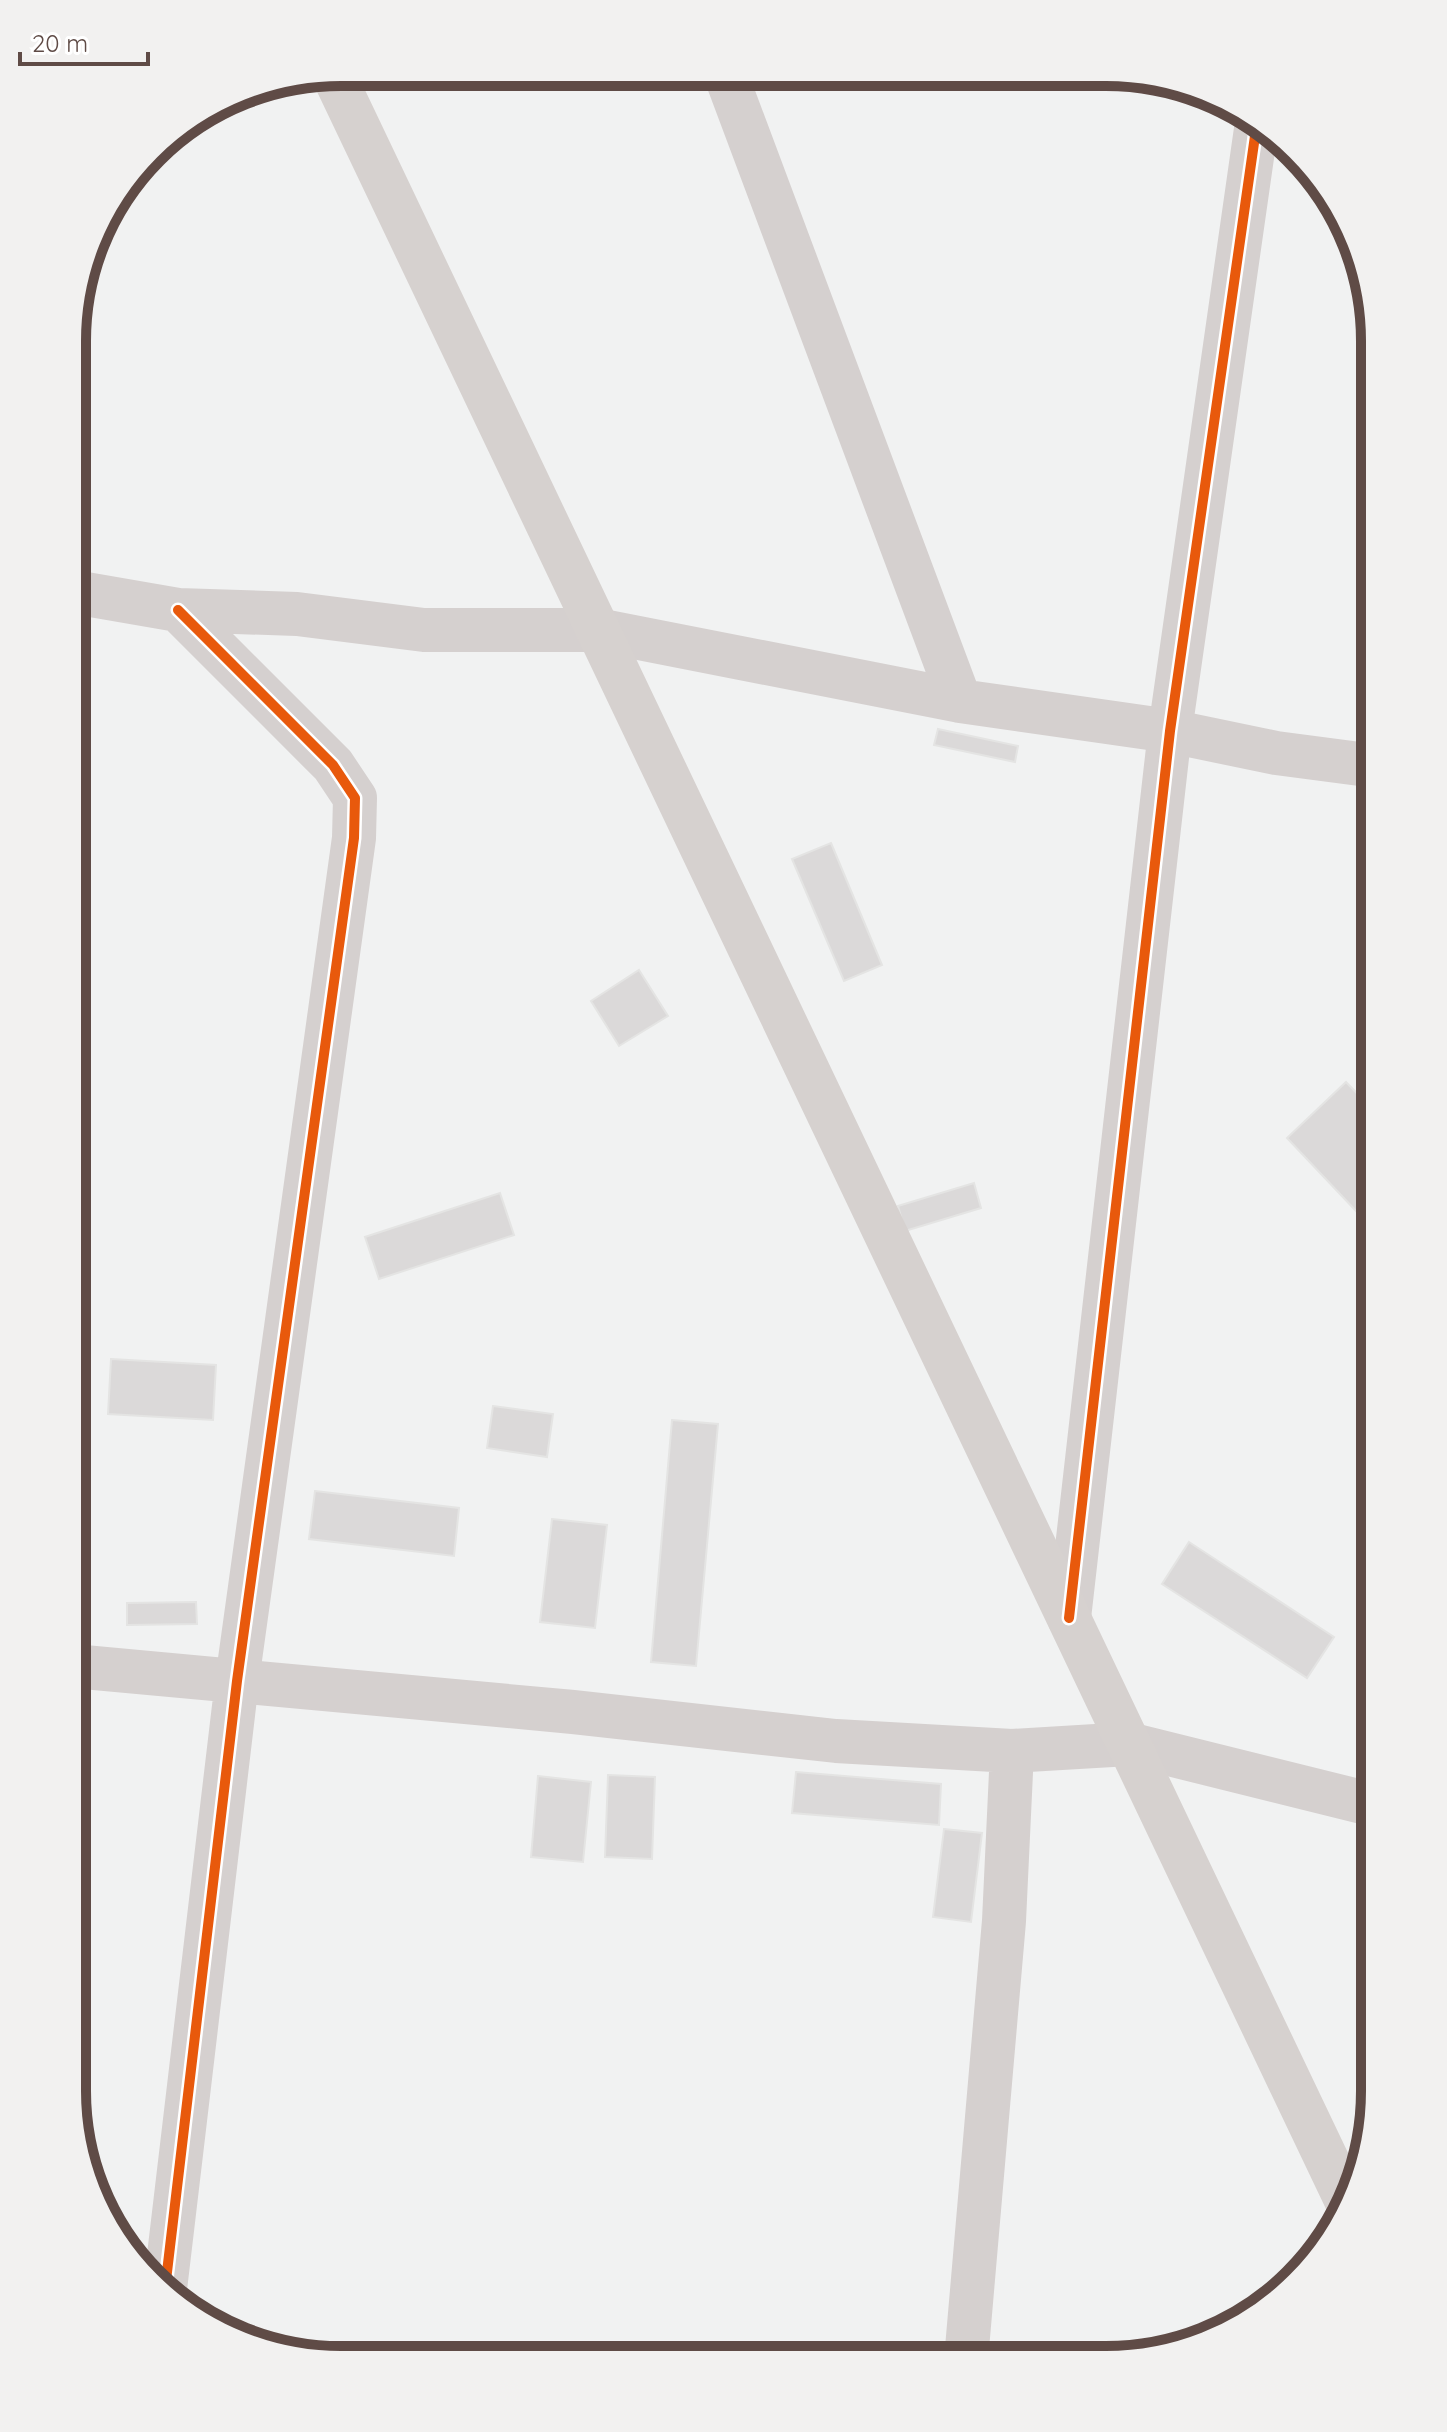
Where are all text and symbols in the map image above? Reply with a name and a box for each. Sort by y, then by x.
scale bar [20,16,148,66]
text: 20 m [32,28,88,58]

